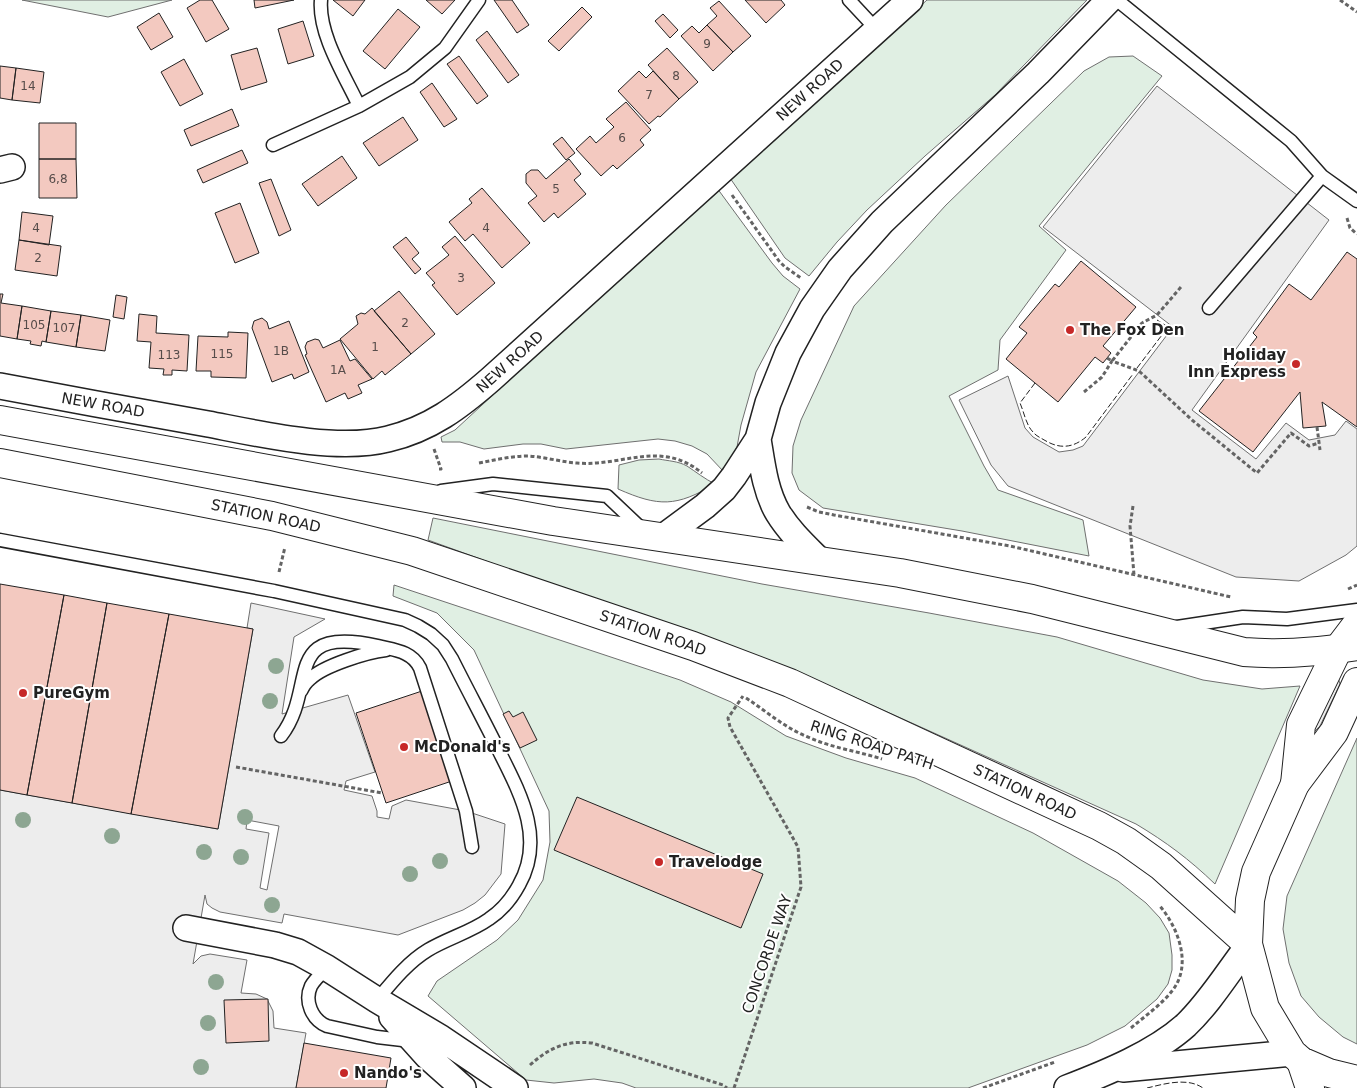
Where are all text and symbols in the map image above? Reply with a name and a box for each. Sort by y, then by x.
house number: 9 [703,37,711,51]
street label: NEW ROAD [773,55,847,125]
house number: 8 [672,69,680,83]
house number: 14 [20,79,36,93]
house number: 7 [645,88,653,102]
house number: 6 [618,131,626,145]
house number: 6,8 [48,172,68,186]
house number: 5 [552,182,560,196]
house number: 4 [32,221,40,235]
house number: 4 [482,221,490,235]
house number: 2 [34,251,42,265]
house number: 3 [457,271,465,285]
house number: 2 [401,316,409,330]
house number: 105 [23,318,45,332]
house number: 107 [53,321,75,335]
place label: The Fox Den [1080,321,1184,339]
marker: The Fox Den [1064,324,1076,336]
street label: NEW ROAD [473,327,547,397]
house number: 1 [371,340,379,354]
house number: 1B [273,344,289,358]
place label: Holiday Inn Express [1188,346,1286,381]
house number: 115 [211,347,233,361]
house number: 113 [158,348,180,362]
marker: Holiday Inn Express [1290,358,1302,370]
house number: 1A [330,363,347,377]
street label: NEW ROAD [60,389,146,421]
street label: STATION ROAD [209,496,323,536]
street label: STATION ROAD [597,606,709,660]
place label: PureGym [33,684,110,702]
marker: PureGym [17,687,29,699]
street label: RING ROAD PATH [808,717,936,773]
place label: McDonald's [414,738,511,756]
marker: McDonald's [398,741,410,753]
street label: STATION ROAD [971,760,1079,824]
place label: Travelodge [669,853,762,871]
marker: Travelodge [653,856,665,868]
street label: CONCORDE WAY [738,892,796,1016]
place label: Nando's [354,1064,422,1082]
marker: Nando's [338,1067,350,1079]

